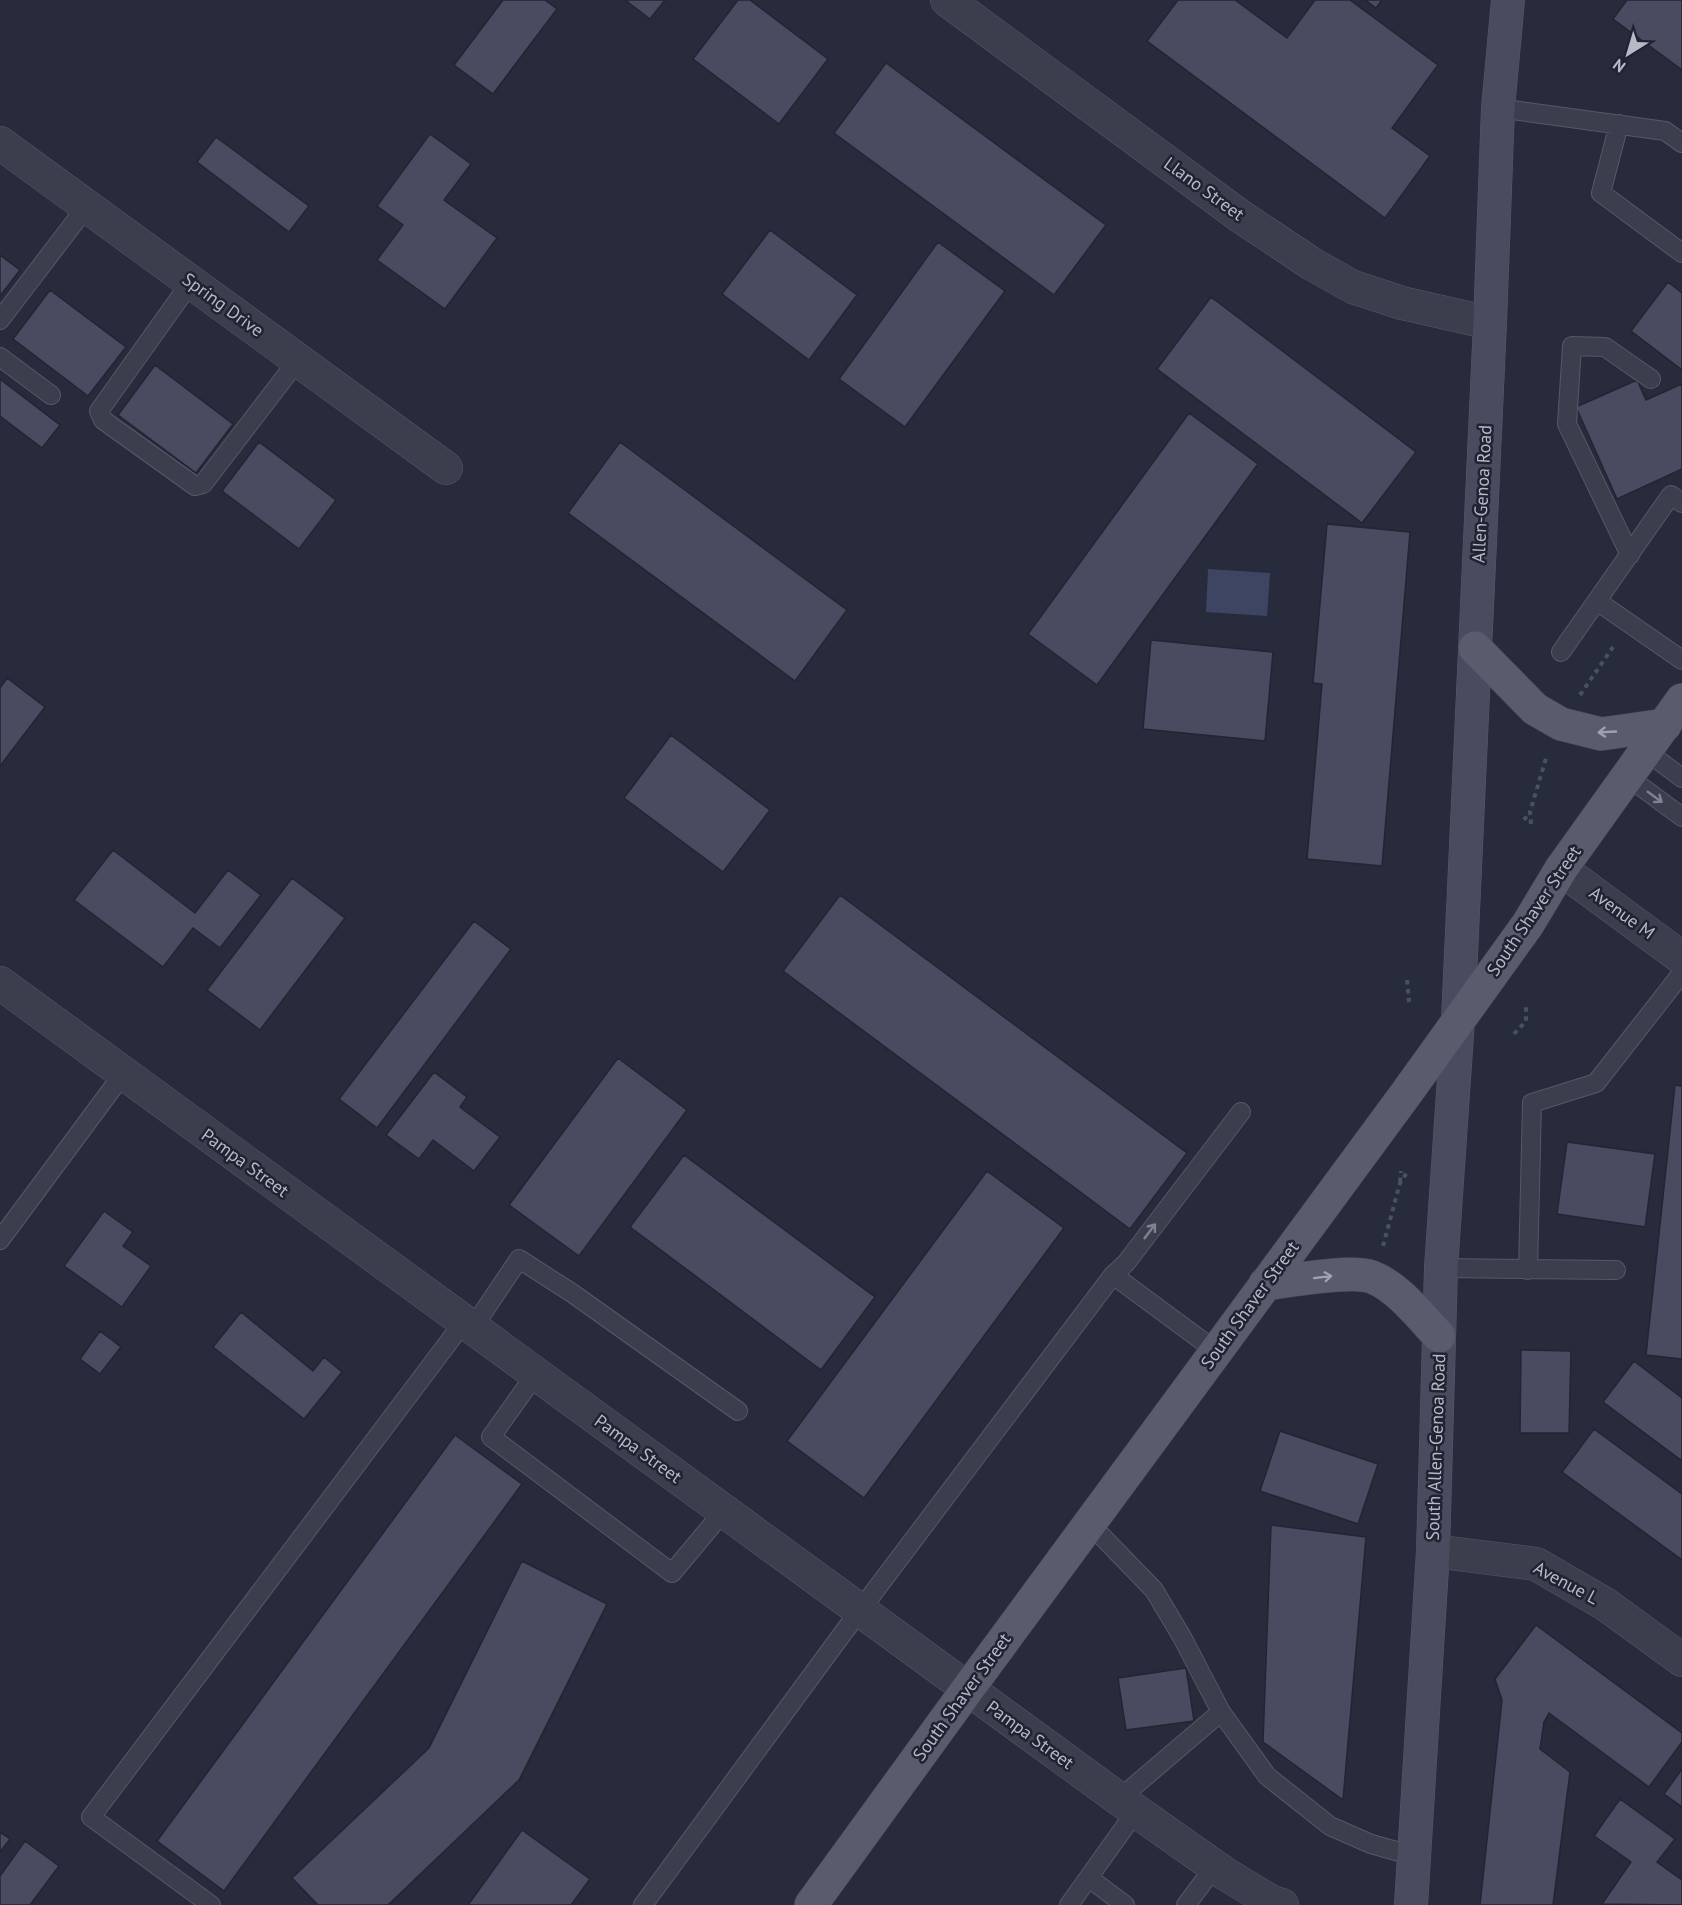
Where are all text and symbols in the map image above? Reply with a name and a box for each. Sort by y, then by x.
north arrow [1598,24,1658,84]
text: N [1609,55,1629,77]
street label: Llano Street [1160,152,1249,225]
street label: Spring Drive [178,267,268,342]
street label: Allen-Genoa Road [1466,424,1497,563]
one-way arrow [1598,727,1617,738]
one-way arrow [1646,791,1662,803]
street label: South Shaver Street [1481,841,1586,980]
street label: Avenue M [1585,881,1659,944]
street label: Pampa Street [197,1123,293,1202]
one-way arrow [1144,1224,1157,1240]
street label: South Shaver Street [1195,1236,1304,1373]
one-way arrow [1312,1271,1332,1282]
street label: South Allen-Genoa Road [1421,1353,1450,1541]
street label: Pampa Street [590,1409,686,1488]
street label: Avenue L [1530,1556,1603,1609]
street label: South Shaver Street [907,1628,1016,1765]
street label: Pampa Street [982,1695,1078,1774]

